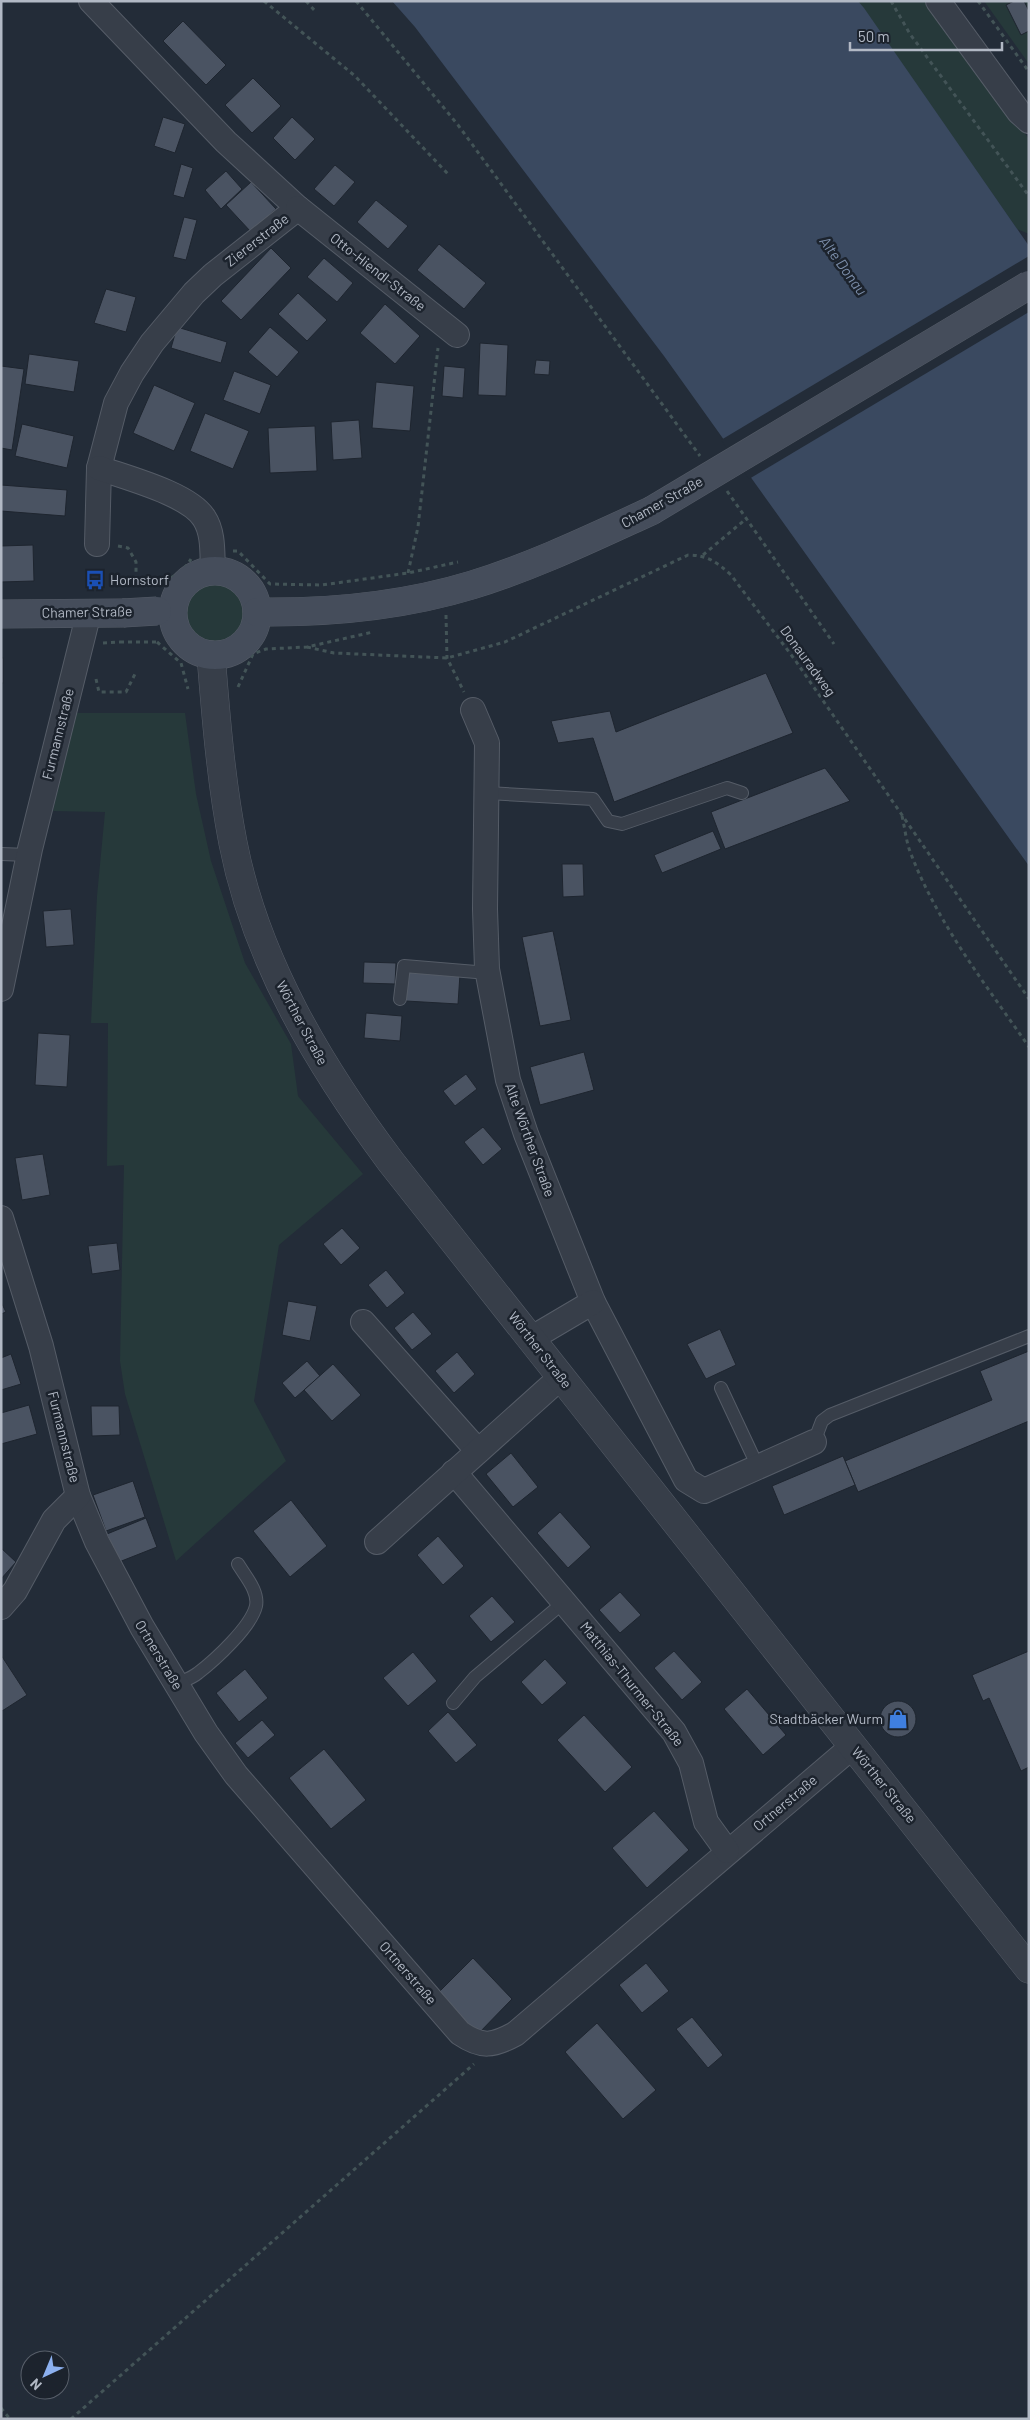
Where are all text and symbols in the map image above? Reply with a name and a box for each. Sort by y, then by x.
scale bar [850,20,1002,52]
text: 50 m [858,27,890,45]
street label: Ziererstraße [222,210,292,270]
street label: Otto-Hiendl-Straße [327,229,429,314]
water label: Alte Donau [816,232,871,299]
street label: Chamer Straße [618,472,706,531]
bus stop icon: Hornstorf [84,569,106,591]
place label: Hornstorf [110,571,169,588]
street label: Chamer Straße [41,602,133,621]
street label: Donauradweg [777,622,840,699]
street label: Furmannstraße [38,686,77,781]
street label: Wörther Straße [273,978,332,1068]
street label: Alte Wörther Straße [502,1081,559,1199]
street label: Wörther Straße [505,1308,576,1392]
street label: Furmannstraße [45,1389,84,1484]
street label: Ortnerstraße [132,1617,187,1693]
street label: Matthias-Thurmer-Straße [577,1618,688,1749]
shop icon: Stadtbäcker Wurm [887,1708,909,1730]
place label: Stadtbäcker Wurm [769,1710,883,1727]
street label: Wörther Straße [848,1743,920,1826]
street label: Ortnerstraße [749,1771,820,1834]
street label: Ortnerstraße [376,1938,440,2008]
north arrow [20,2350,70,2400]
text: N [26,2375,45,2394]

